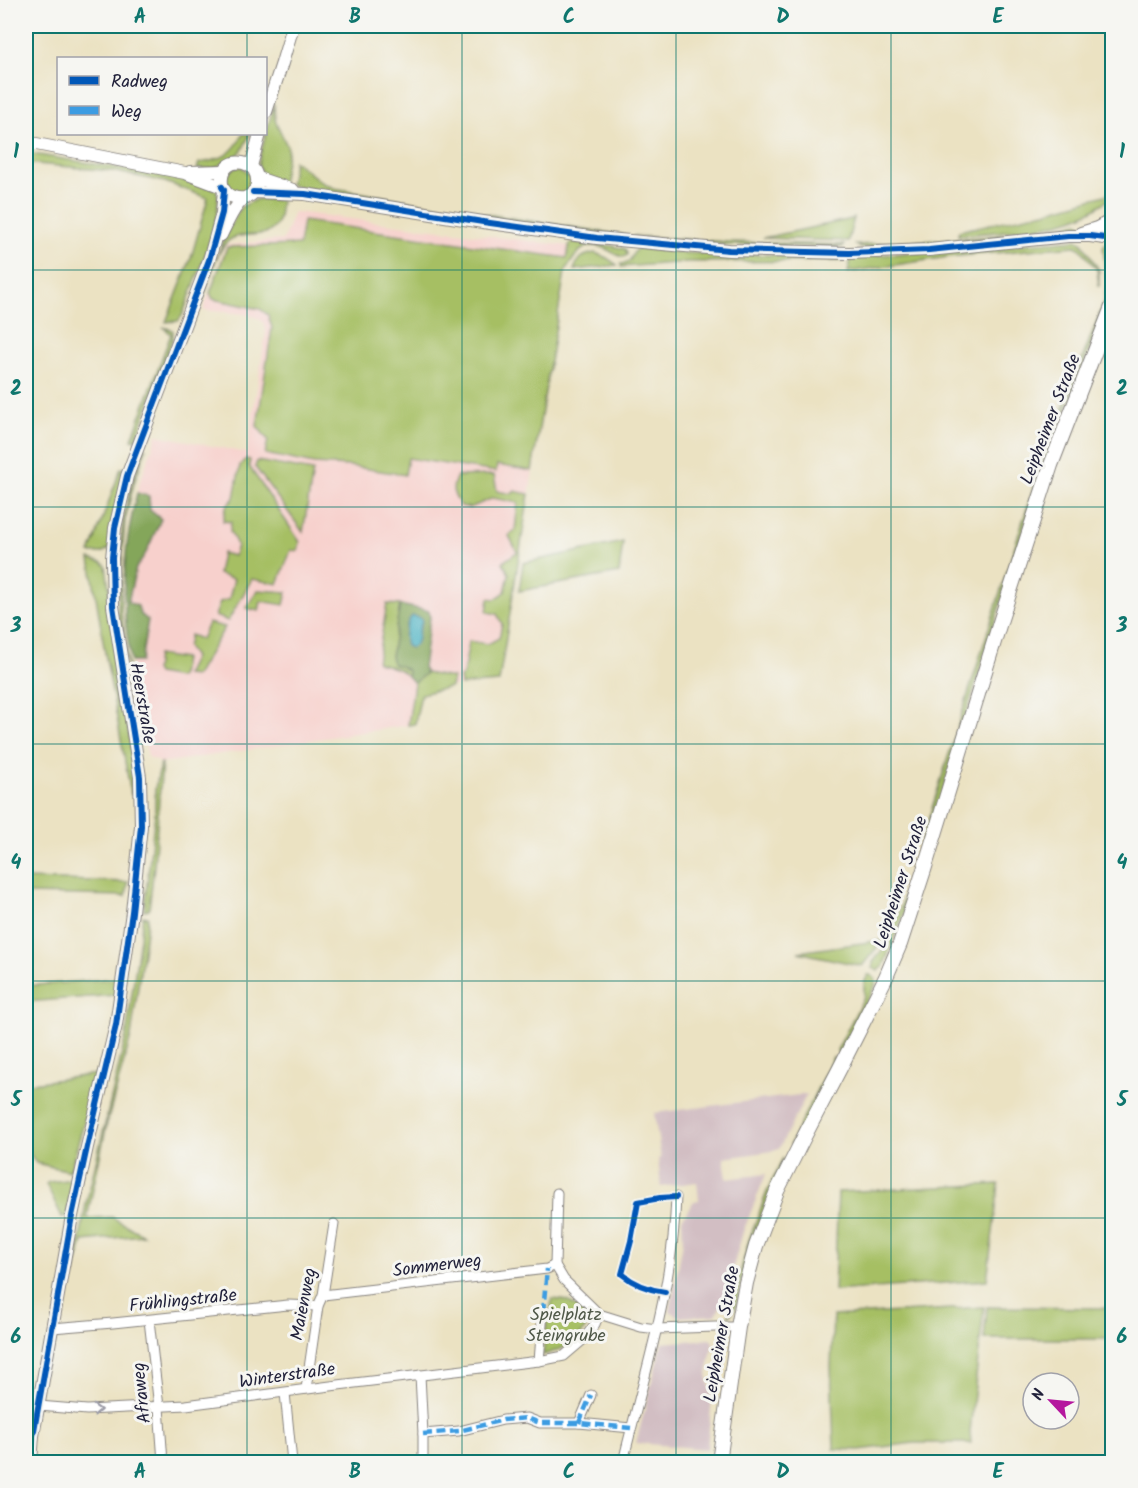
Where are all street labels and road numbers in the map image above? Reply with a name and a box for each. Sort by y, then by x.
street label: Leipheimer Straße [1013,350,1090,489]
street label: Heerstraße [120,660,163,746]
street label: Leipheimer Straße [866,812,937,953]
street label: Sommerweg [391,1247,483,1286]
street label: Leipheimer Straße [696,1264,749,1405]
street label: Maienweg [283,1265,326,1343]
street label: Frühlingstraße [128,1281,238,1322]
street label: Winterstraße [237,1355,337,1398]
street label: Afraweg [125,1361,160,1425]

